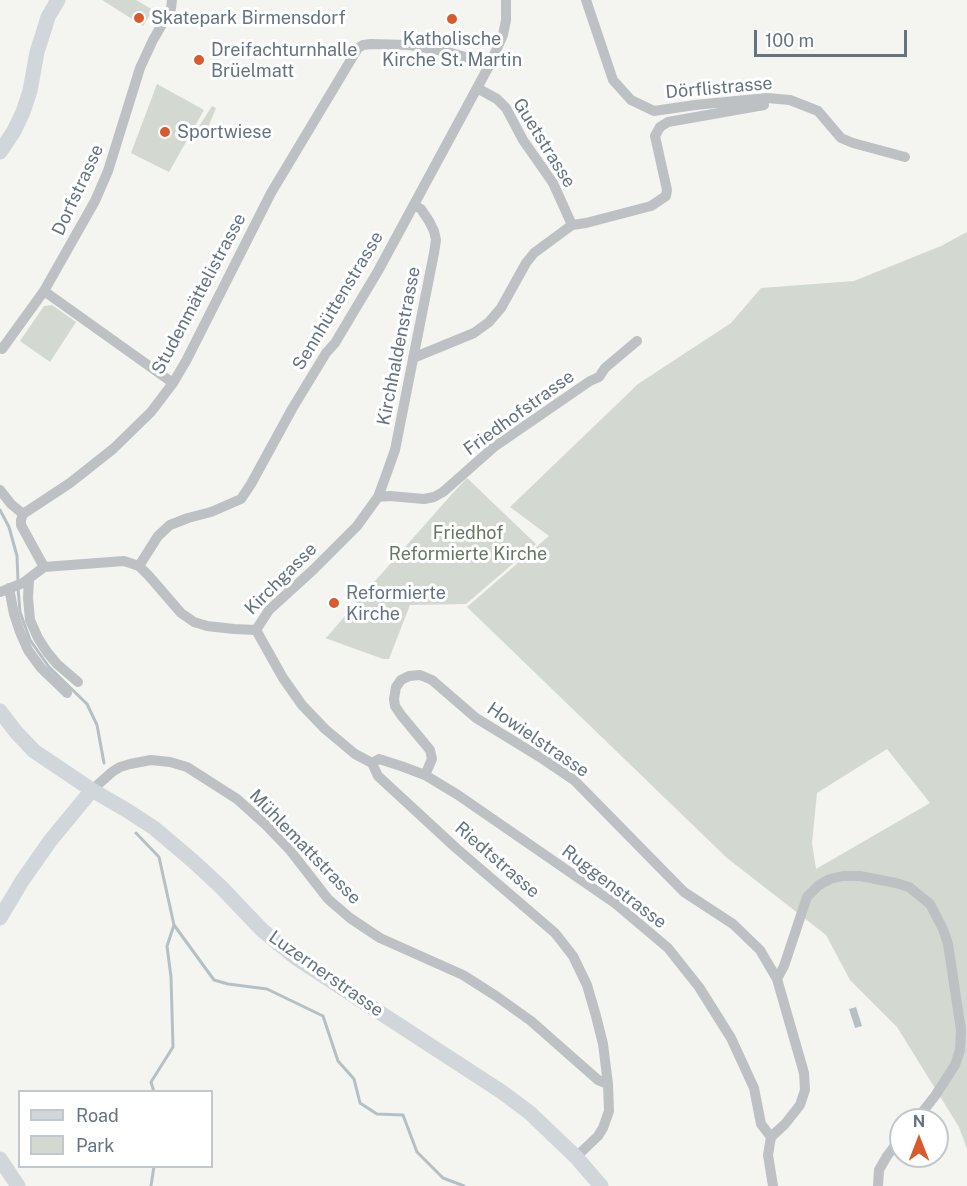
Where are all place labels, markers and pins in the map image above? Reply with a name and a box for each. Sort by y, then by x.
place label: Skatepark Birmensdorf [151,7,346,29]
marker: Skatepark Birmensdorf [132,11,146,25]
marker: Katholische Kirche St. Martin [445,12,459,26]
place label: Katholische Kirche St. Martin [382,28,522,70]
place label: Dreifachturnhalle Brüelmatt [211,39,357,82]
marker: Dreifachturnhalle Brüelmatt [192,53,206,67]
place label: Sportwiese [177,121,272,143]
marker: Sportwiese [158,125,172,139]
place label: Reformierte Kirche [346,582,446,624]
marker: Reformierte Kirche [327,596,341,610]

